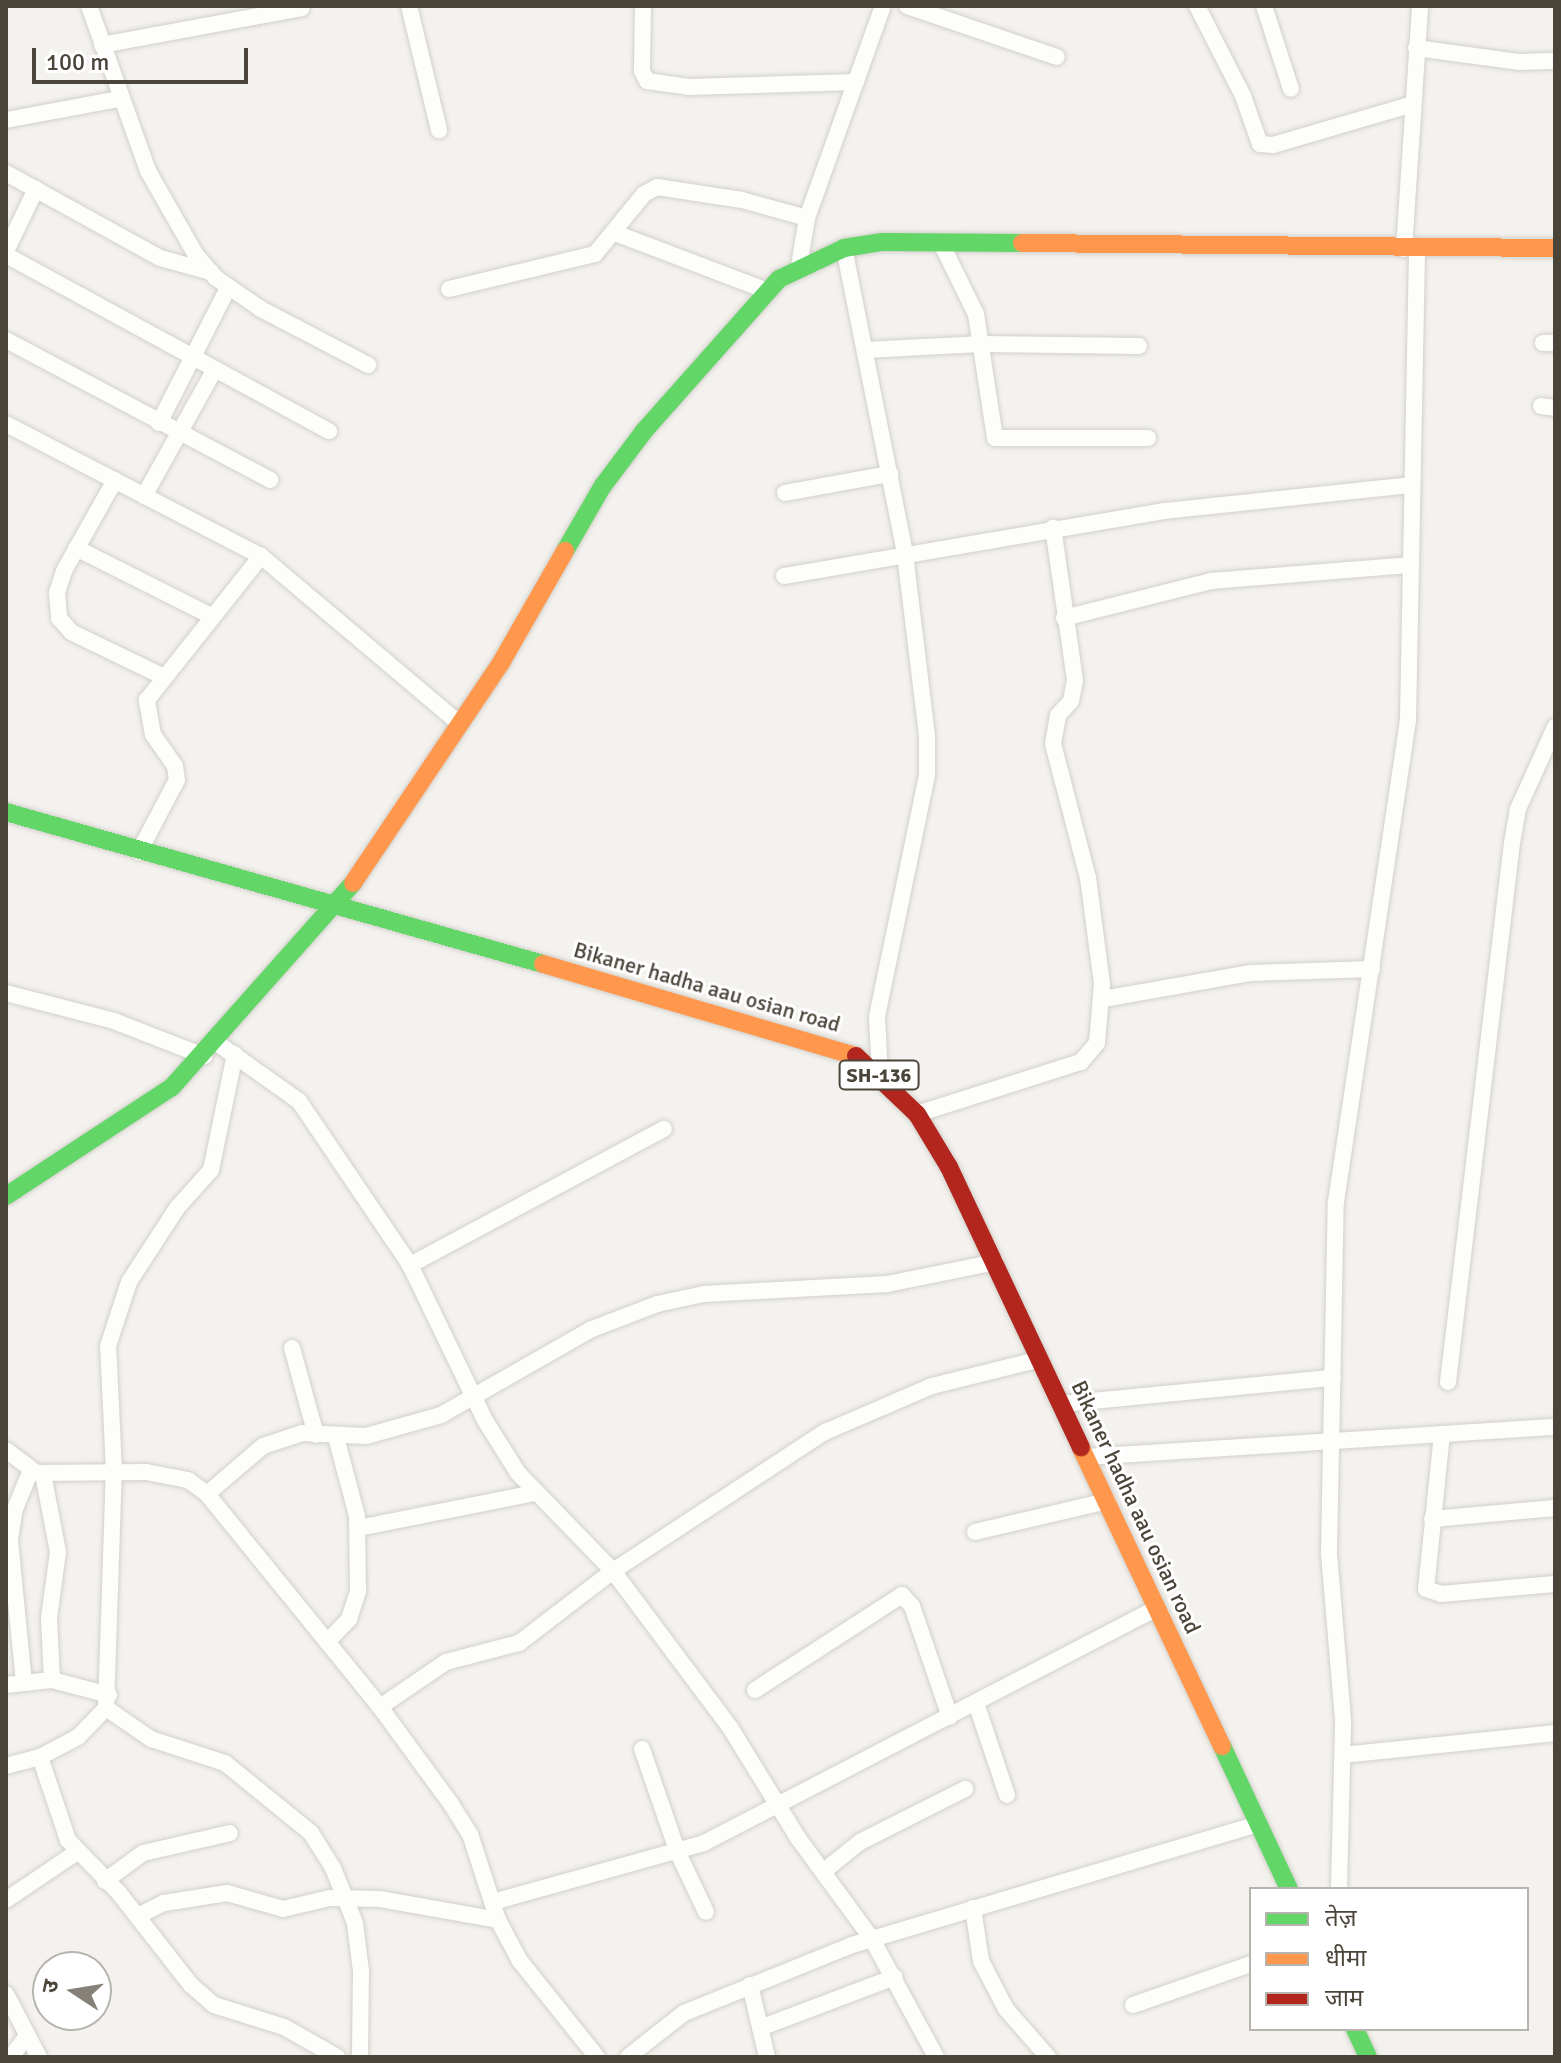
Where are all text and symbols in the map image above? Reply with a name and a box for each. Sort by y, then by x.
scale bar [36,32,252,82]
text: 100 m [46,47,109,77]
street label: Bikaner hadha aau osian road [571,936,843,1038]
road number: SH-136 [837,1059,921,1091]
street label: Bikaner hadha aau osian road [1066,1376,1206,1638]
legend [1249,1887,1529,2031]
text: तेज़ [1325,1903,1357,1933]
text: धीमा [1325,1943,1367,1973]
north arrow [32,1951,112,2031]
text: उ [35,1977,65,1995]
text: जाम [1325,1983,1363,2013]

